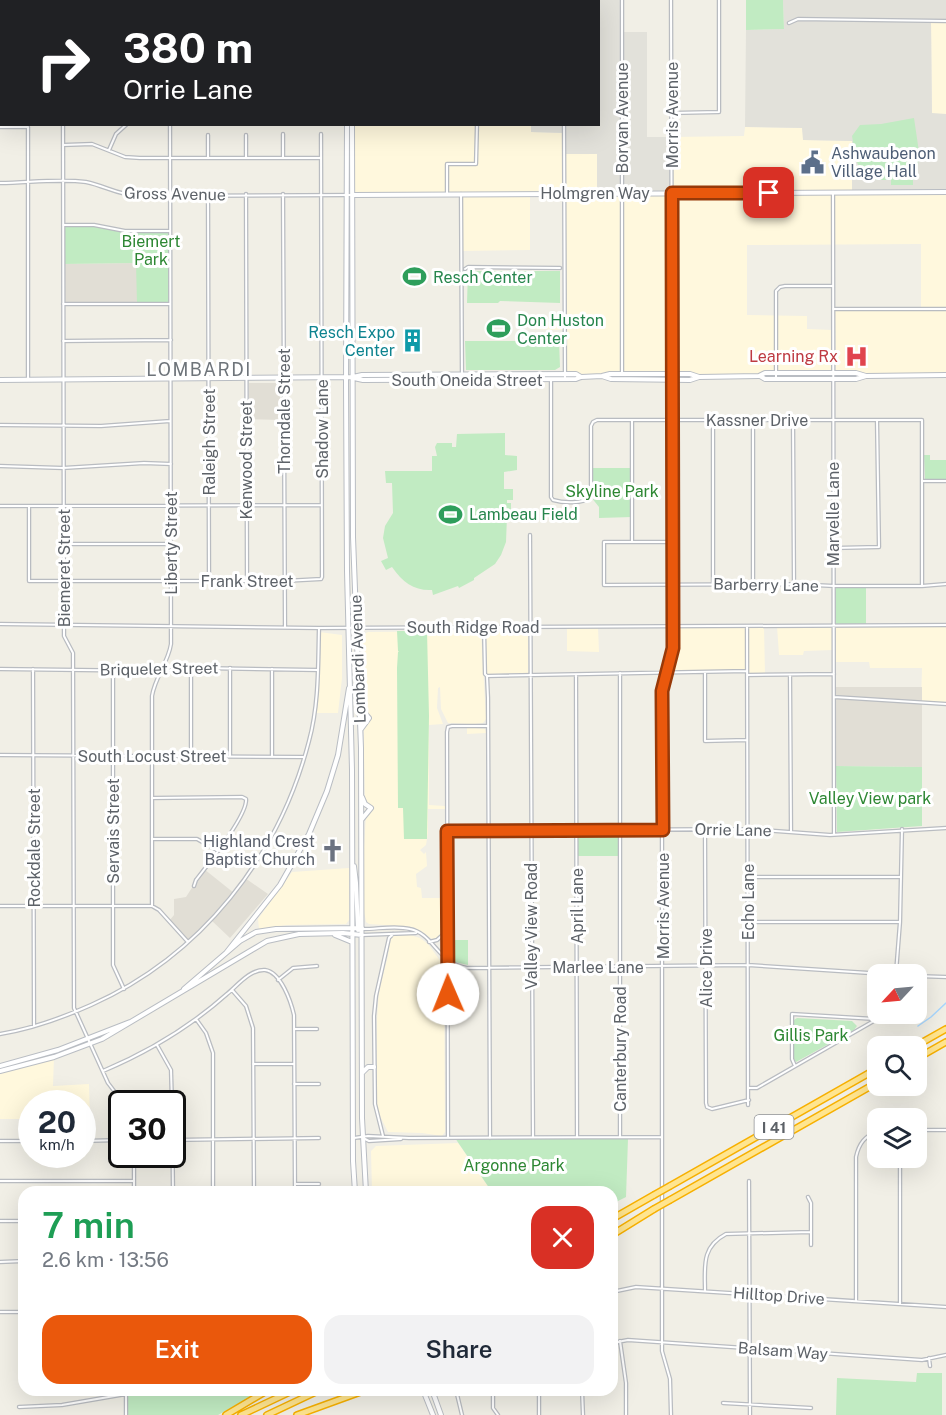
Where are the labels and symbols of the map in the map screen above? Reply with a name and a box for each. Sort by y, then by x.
street label: Borvan Avenue [613,62,632,174]
street label: Morris Avenue [663,62,682,168]
place label: Ashwaubenon Village Hall [831,144,936,181]
public building icon: Ashwaubenon Village Hall [800,149,826,175]
pin [743,167,794,218]
street label: Gross Avenue [124,184,226,204]
street label: Holmgren Way [540,184,650,203]
park label: Biemert Park [122,232,180,269]
sports icon: Resch Center [402,264,428,290]
place label: Resch Center [433,268,533,287]
place label: Don Huston Center [517,311,604,348]
sports icon: Don Huston Center [486,316,512,342]
place label: Resch Expo Center [308,323,395,360]
building icon: Resch Expo Center [400,328,426,354]
hospital icon: Learning Rx [843,343,869,369]
place label: Learning Rx [749,347,838,366]
street label: Thorndale Street [275,348,294,474]
district label: LOMBARDI [146,359,252,380]
street label: South Oneida Street [391,371,543,390]
street label: Shadow Lane [313,379,332,479]
street label: Raleigh Street [200,389,219,495]
street label: Kenwood Street [237,400,256,520]
street label: Kassner Drive [706,411,808,430]
street label: Marvelle Lane [824,462,843,566]
park label: Skyline Park [565,482,659,501]
street label: Liberty Street [162,491,181,595]
sports icon: Lambeau Field [438,501,464,527]
place label: Lambeau Field [469,505,578,524]
street label: Biemeret Street [55,509,74,627]
street label: Frank Street [200,572,294,591]
street label: Barberry Lane [713,575,819,595]
street label: Lombardi Avenue [346,594,370,724]
street label: South Ridge Road [407,618,540,637]
street label: Briquelet Street [99,658,219,680]
street label: South Locust Street [77,747,227,766]
street label: Servais Street [104,778,123,884]
street label: Rockdale Street [25,788,44,908]
park label: Valley View park [809,789,931,808]
street label: Orrie Lane [694,820,772,840]
place label: Highland Crest Baptist Church [203,832,315,869]
church icon: Highland Crest Baptist Church [320,837,346,863]
street label: Morris Avenue [654,853,673,959]
street label: Valley View Road [522,863,541,989]
street label: Echo Lane [739,864,758,940]
street label: April Lane [568,868,587,944]
street label: Alice Drive [697,928,716,1008]
street label: Marlee Lane [552,958,644,977]
position arrow [416,962,480,1026]
north arrow [867,964,927,1024]
street label: Canterbury Road [611,986,630,1112]
park label: Gillis Park [773,1026,849,1045]
speed limit sign: 30 [108,1090,186,1168]
road number: I 41 [754,1115,794,1139]
park label: Argonne Park [463,1156,565,1175]
street label: Hilltop Drive [733,1283,825,1309]
street label: Balsam Way [737,1338,829,1364]

